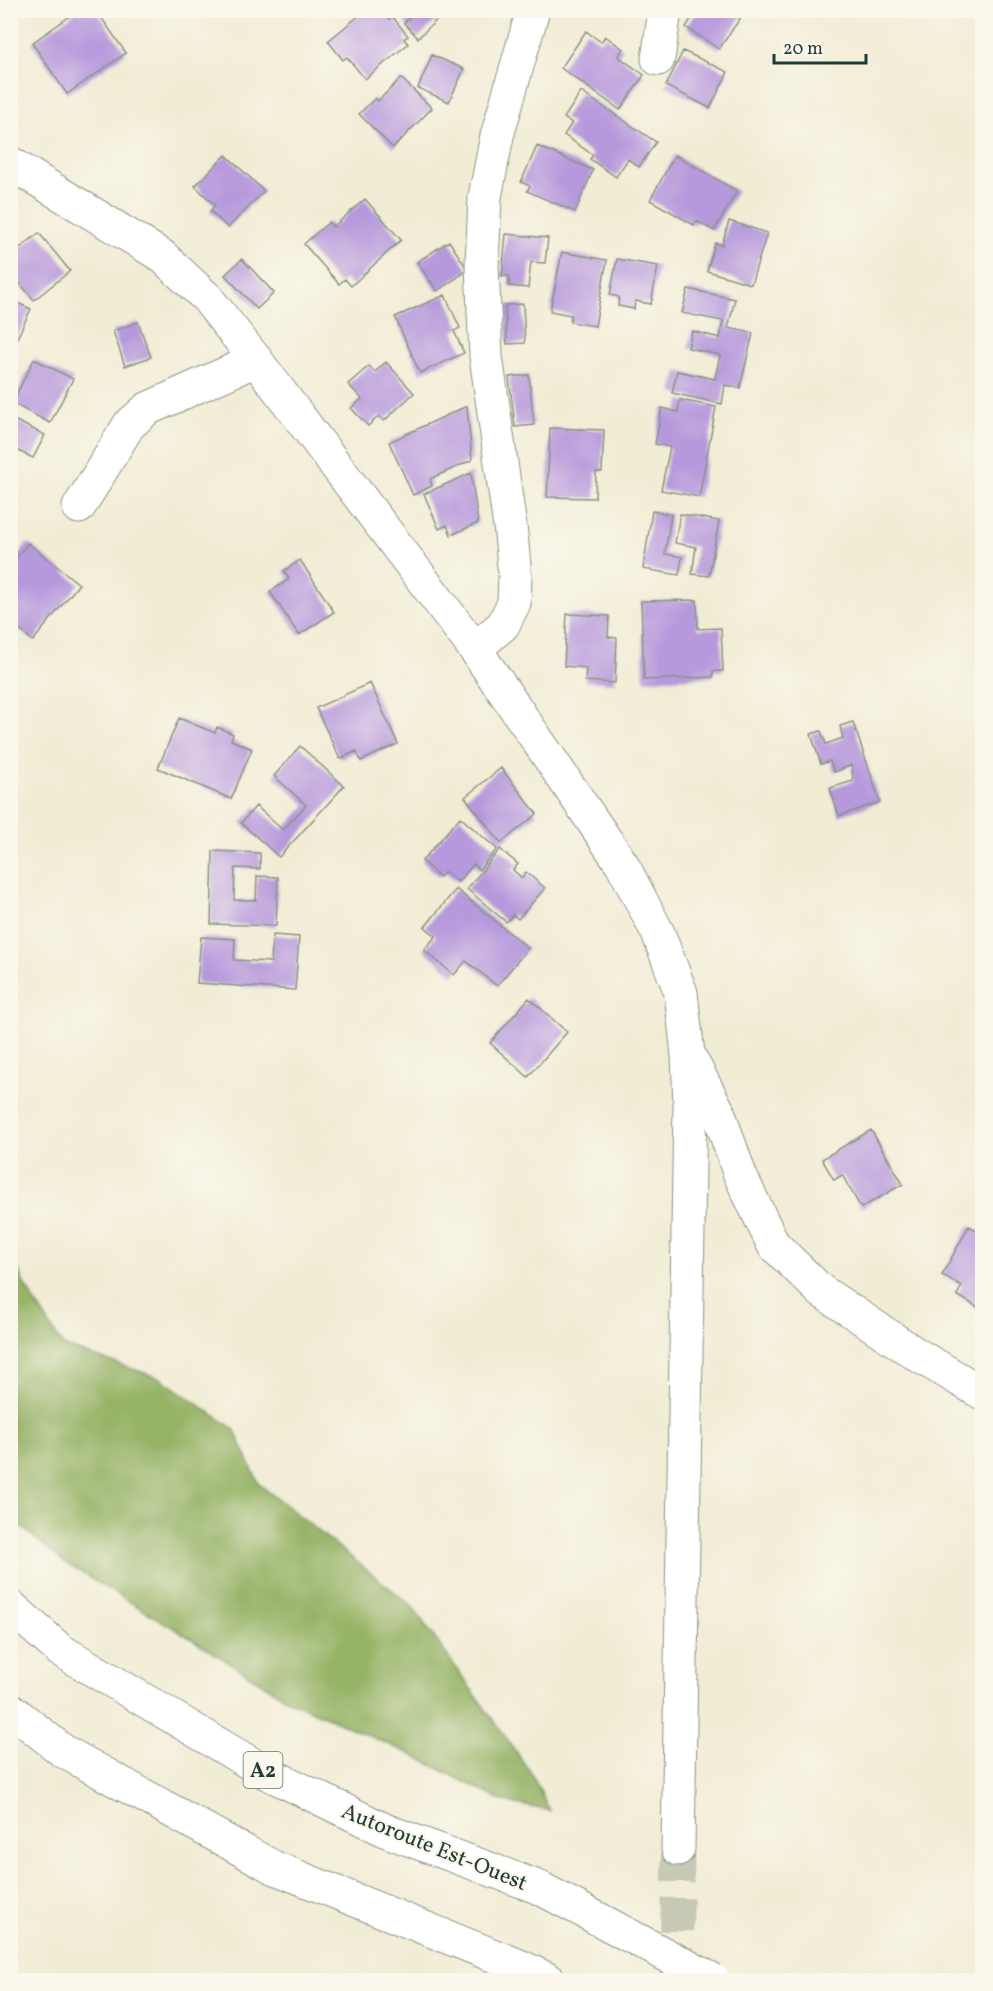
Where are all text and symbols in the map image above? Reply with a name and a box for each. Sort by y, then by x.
scale bar [774,27,866,65]
text: 20 m [783,37,823,62]
road number: A2 [244,1752,282,1788]
street label: Autoroute Est-Ouest [336,1797,532,1900]

